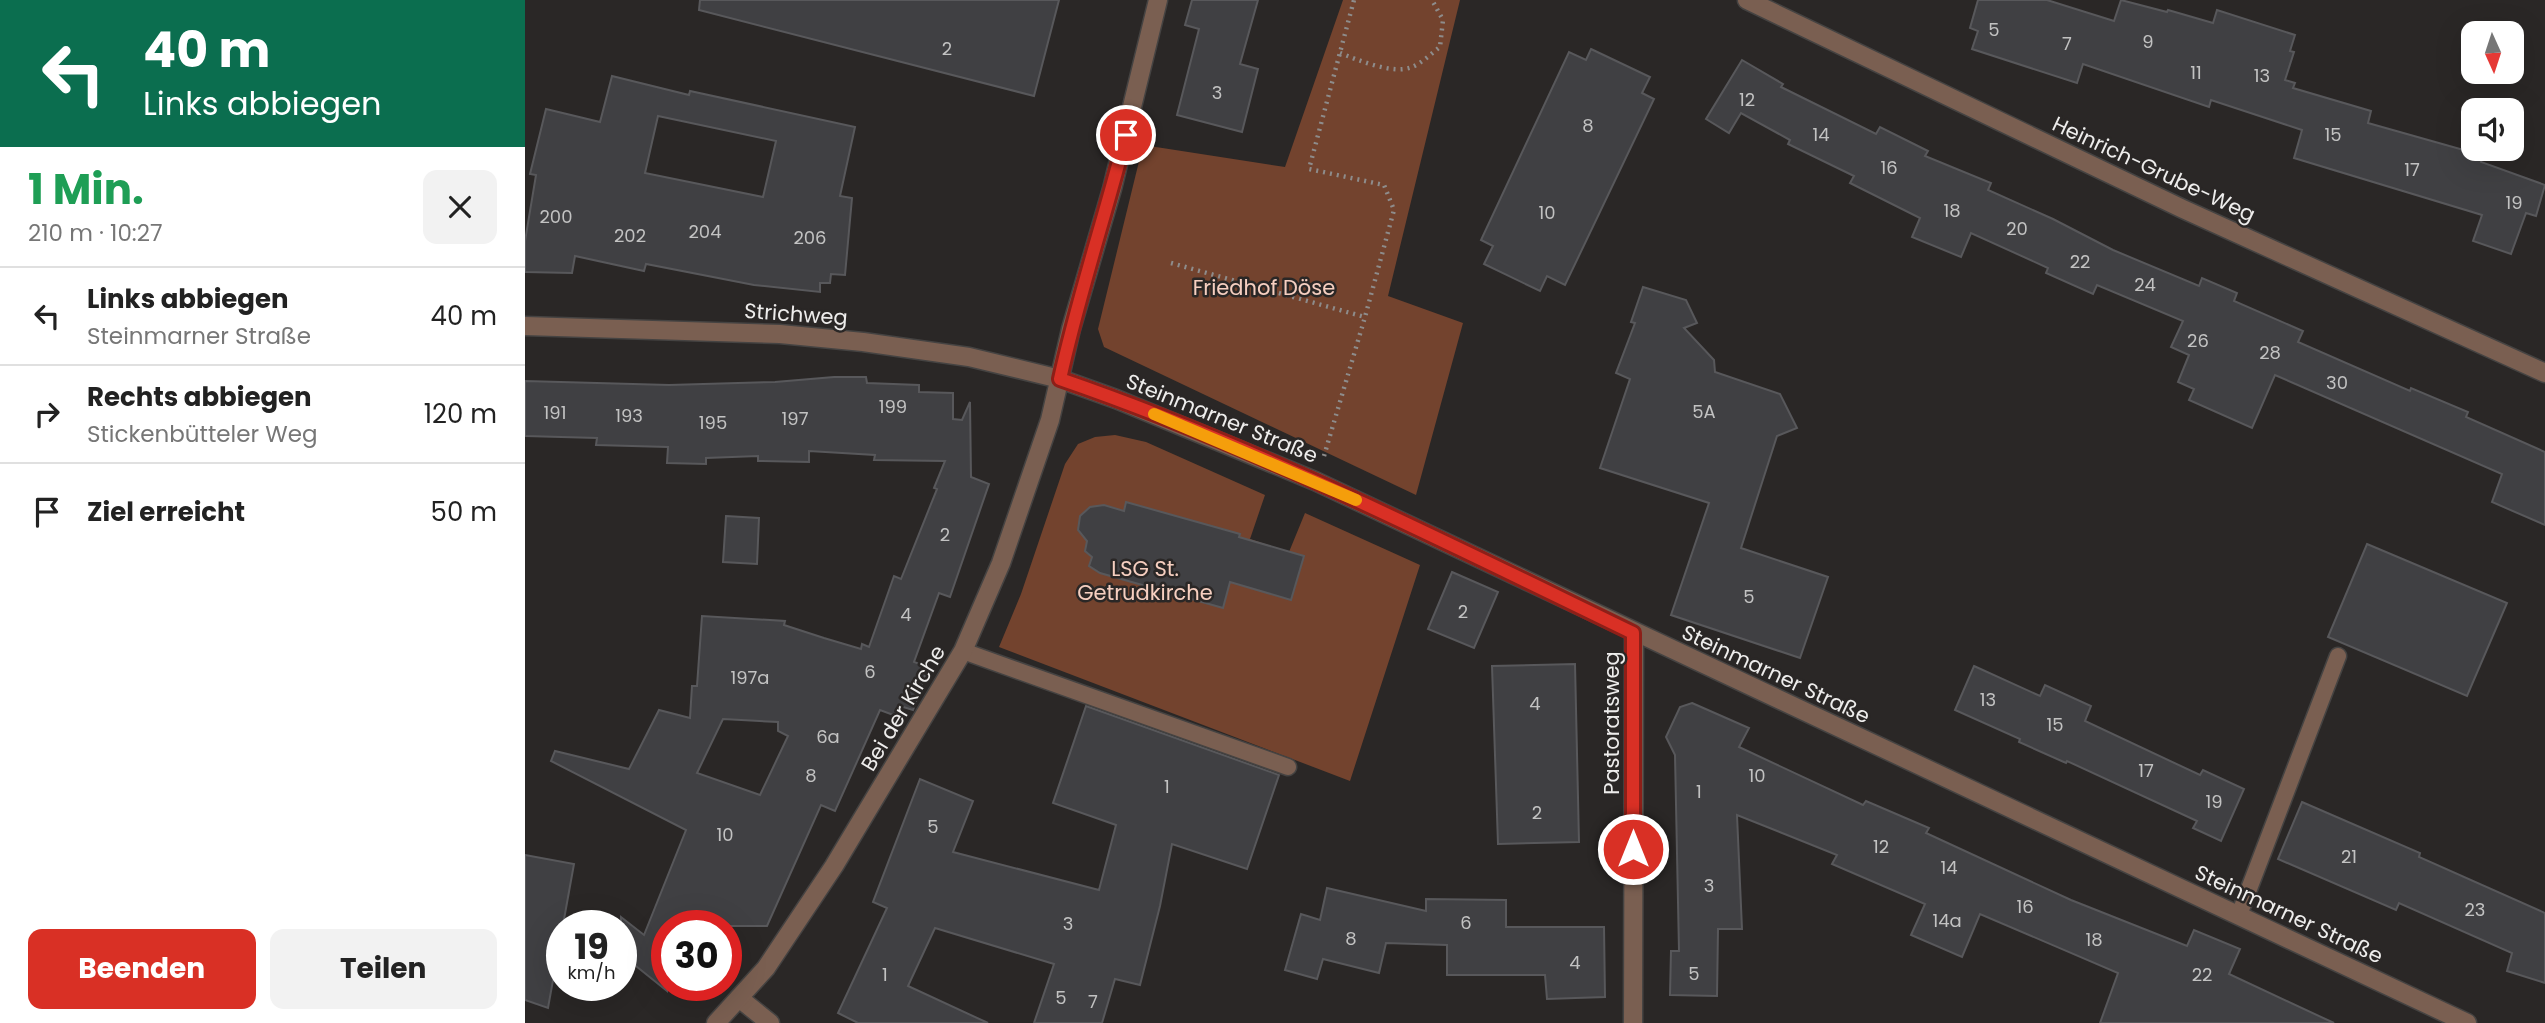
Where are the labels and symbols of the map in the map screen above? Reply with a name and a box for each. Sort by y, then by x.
house number: 5 [1988,17,2000,42]
north arrow [2461,21,2523,84]
house number: 9 [2142,29,2154,54]
house number: 7 [2062,31,2072,56]
house number: 2 [942,36,952,61]
house number: 11 [2190,60,2202,85]
house number: 13 [2254,63,2270,88]
house number: 3 [1212,80,1222,105]
house number: 12 [1739,87,1755,112]
pin [1096,105,1156,165]
street label: Heinrich-Grube-Weg [2048,109,2260,229]
house number: 8 [1582,113,1594,138]
house number: 14 [1812,122,1830,147]
house number: 15 [2324,122,2342,147]
house number: 16 [1880,155,1898,180]
house number: 17 [2404,157,2420,182]
house number: 19 [2505,190,2523,215]
house number: 18 [1943,198,1961,223]
house number: 10 [1538,200,1556,225]
house number: 200 [540,204,572,229]
house number: 20 [2006,216,2028,241]
house number: 204 [689,219,721,244]
house number: 202 [614,223,646,248]
house number: 206 [793,225,827,250]
house number: 22 [2070,249,2090,274]
house number: 24 [2134,272,2156,297]
park label: Friedhof Döse [1193,273,1335,302]
street label: Strichweg [743,296,849,332]
house number: 26 [2187,328,2209,353]
house number: 28 [2259,340,2281,365]
street label: Steinmarner Straße [1122,366,1322,470]
house number: 30 [2326,370,2348,395]
house number: 199 [879,394,907,419]
house number: 5A [1692,399,1716,424]
house number: 191 [544,400,566,425]
house number: 193 [615,403,643,428]
house number: 197 [782,406,809,431]
house number: 195 [699,410,727,435]
house number: 2 [940,522,950,547]
park label: LSG St. Getrudkirche [1077,554,1213,607]
house number: 5 [1743,584,1755,609]
house number: 2 [1458,599,1468,624]
house number: 4 [900,602,912,627]
street label: Steinmarner Straße [1677,618,1875,730]
street label: Bei der Kirche [854,640,952,776]
street label: Pastoratsweg [1597,651,1626,795]
house number: 6 [864,659,876,684]
house number: 197a [730,665,770,690]
house number: 13 [1980,687,1996,712]
house number: 4 [1529,691,1541,716]
house number: 15 [2046,712,2064,737]
house number: 6a [816,724,840,749]
house number: 17 [2138,758,2154,783]
house number: 8 [805,763,817,788]
house number: 10 [1748,763,1766,788]
house number: 1 [1164,774,1170,799]
house number: 1 [1696,779,1702,804]
house number: 19 [2205,789,2223,814]
house number: 2 [1532,800,1542,825]
position arrow [1596,812,1670,886]
house number: 5 [927,814,939,839]
house number: 10 [716,822,734,847]
house number: 12 [1873,834,1889,859]
house number: 21 [2341,844,2357,869]
house number: 14 [1940,855,1958,880]
street label: Steinmarner Straße [2190,858,2388,970]
house number: 3 [1704,873,1714,898]
house number: 16 [2016,894,2034,919]
house number: 23 [2465,897,2485,922]
house number: 14a [1932,908,1962,933]
speed limit sign: 30 [651,910,742,1001]
house number: 6 [1460,910,1472,935]
house number: 3 [1063,911,1073,936]
house number: 8 [1345,926,1357,951]
house number: 18 [2085,927,2103,952]
house number: 4 [1569,950,1581,975]
house number: 5 [1688,961,1700,986]
house number: 1 [882,962,888,987]
house number: 22 [2192,962,2212,987]
house number: 5 [1055,985,1067,1010]
house number: 7 [1088,989,1098,1014]

